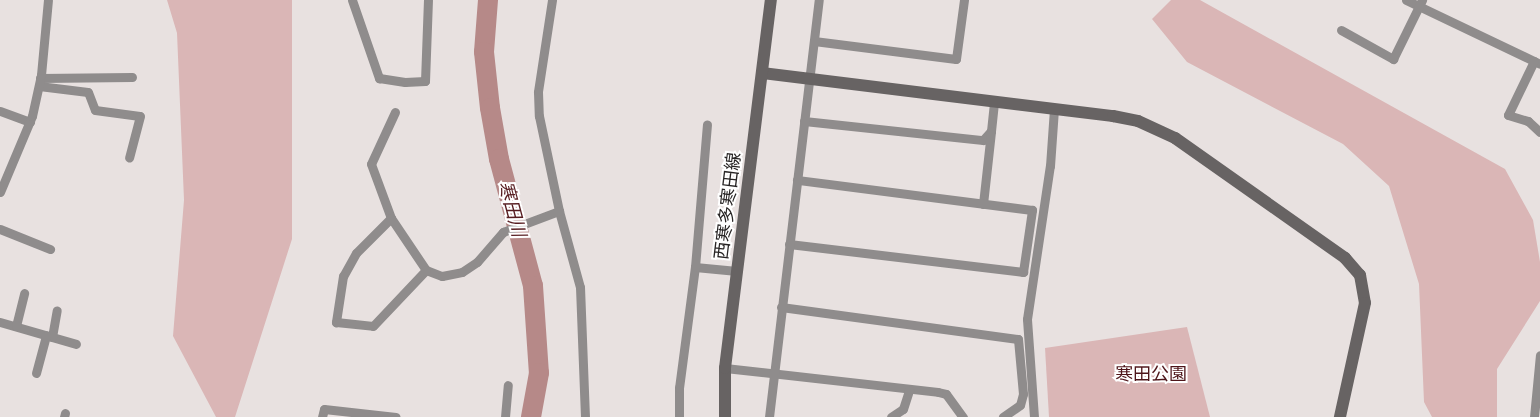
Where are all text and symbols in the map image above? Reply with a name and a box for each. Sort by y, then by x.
street label: 西寒多寒田線 [711,151,745,261]
water label: 寒田川 [494,179,530,239]
park label: 寒田公園 [1115,363,1187,385]

